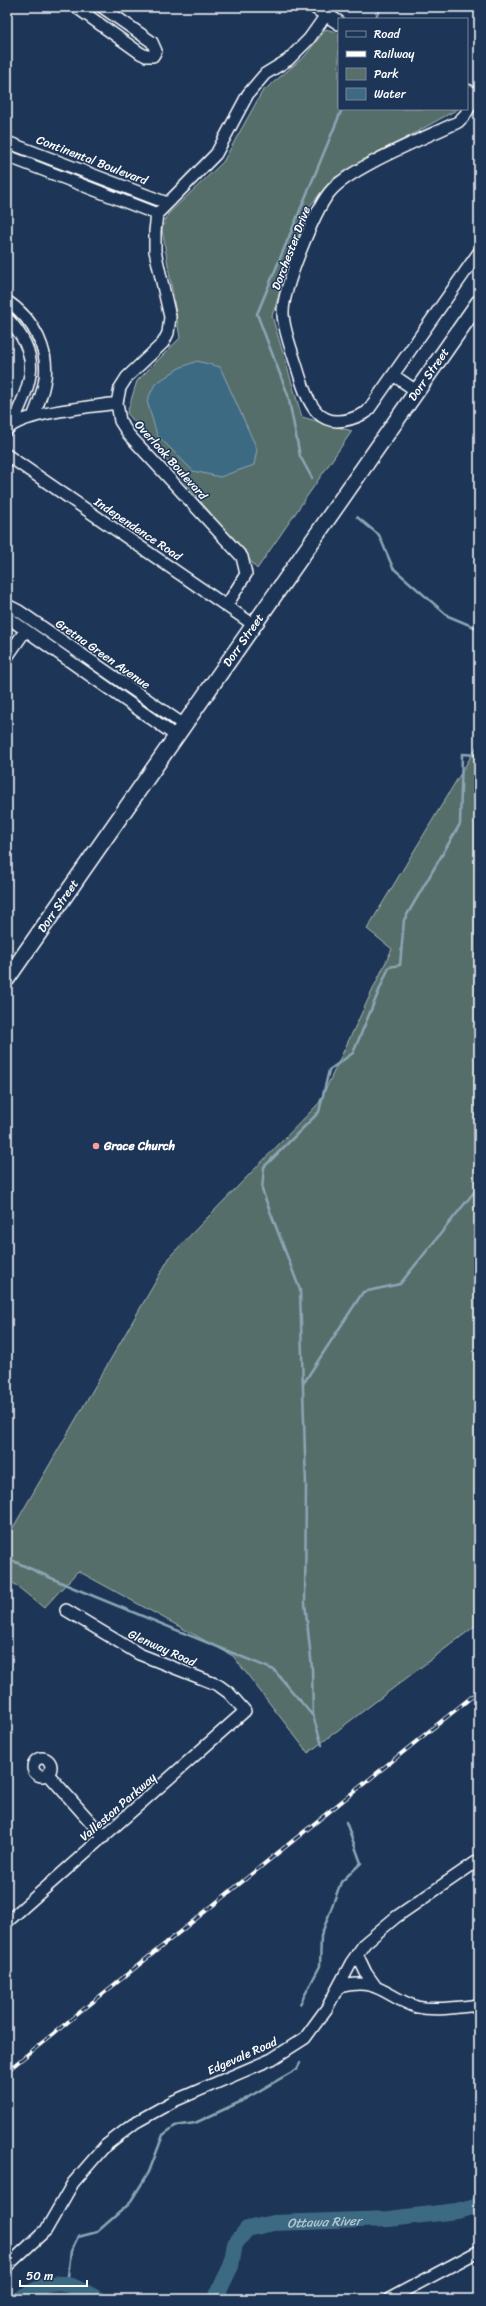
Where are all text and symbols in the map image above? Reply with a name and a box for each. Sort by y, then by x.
legend [338,18,468,110]
text: Road [374,23,401,45]
text: Railway [374,43,415,65]
text: Park [374,63,399,85]
text: Water [374,83,407,105]
street label: Continental Boulevard [33,129,152,192]
street label: Dorchester Drive [265,203,317,293]
street label: Dorr Street [402,343,455,406]
street label: Overlook Boulevard [129,415,214,506]
street label: Independence Road [89,491,187,567]
street label: Dorr Street [217,609,270,672]
street label: Gretna Green Avenue [51,613,155,695]
street label: Dorr Street [31,875,84,937]
place label: Grace Church [103,1135,176,1157]
marker: Grace Church [91,1141,101,1151]
street label: Glenway Road [124,1623,200,1673]
street label: Valleston Parkway [75,1767,162,1847]
street label: Edgevale Road [203,2030,281,2081]
water label: Ottawa River [287,2208,364,2234]
scale bar [20,2262,87,2288]
text: 50 m [26,2265,53,2287]

